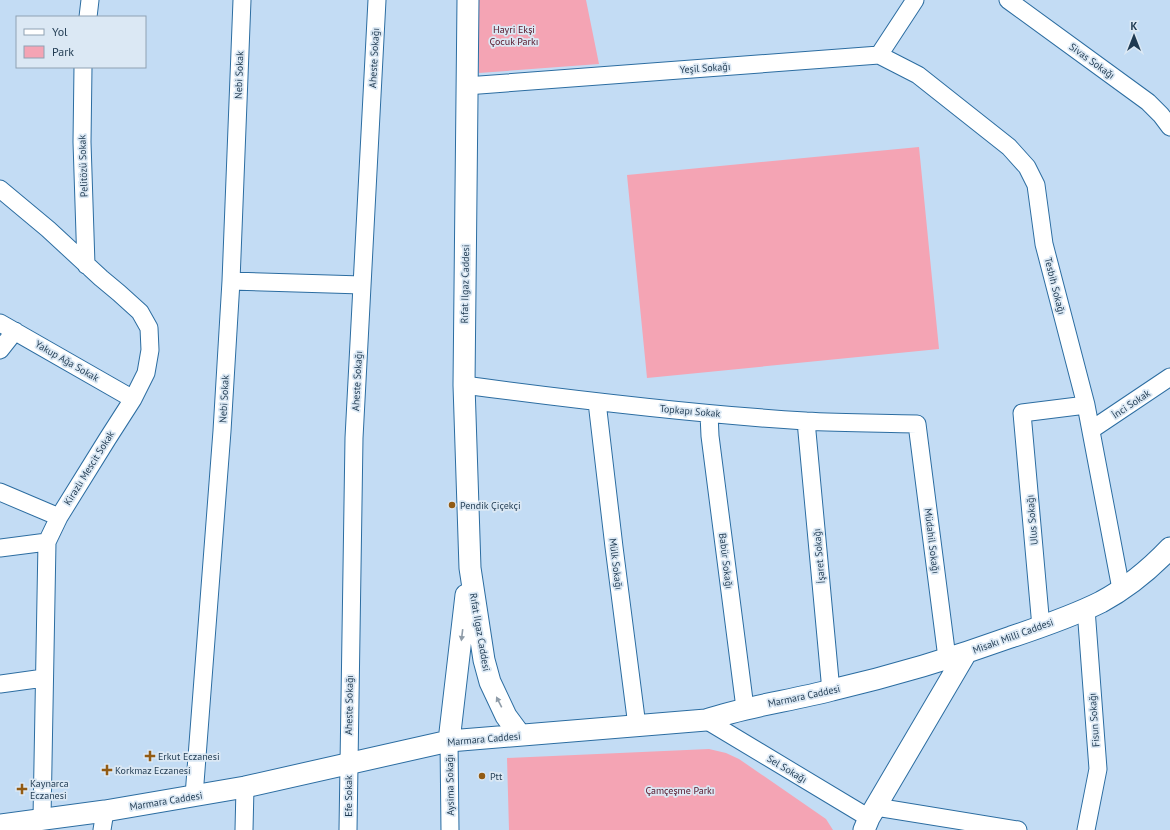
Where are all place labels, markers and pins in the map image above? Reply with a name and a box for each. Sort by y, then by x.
place label: Pendik Çiçekçi [460,499,521,512]
marker: Pendik Çiçekçi [447,500,457,510]
place label: Erkut Eczanesi [158,750,220,763]
marker: Erkut Eczanesi [145,751,155,761]
place label: Korkmaz Eczanesi [115,764,191,777]
marker: Korkmaz Eczanesi [102,765,112,775]
place label: Ptt [490,770,503,783]
marker: Ptt [477,771,487,781]
place label: Kaynarca Eczanesi [30,777,69,802]
marker: Kaynarca Eczanesi [17,784,27,794]

